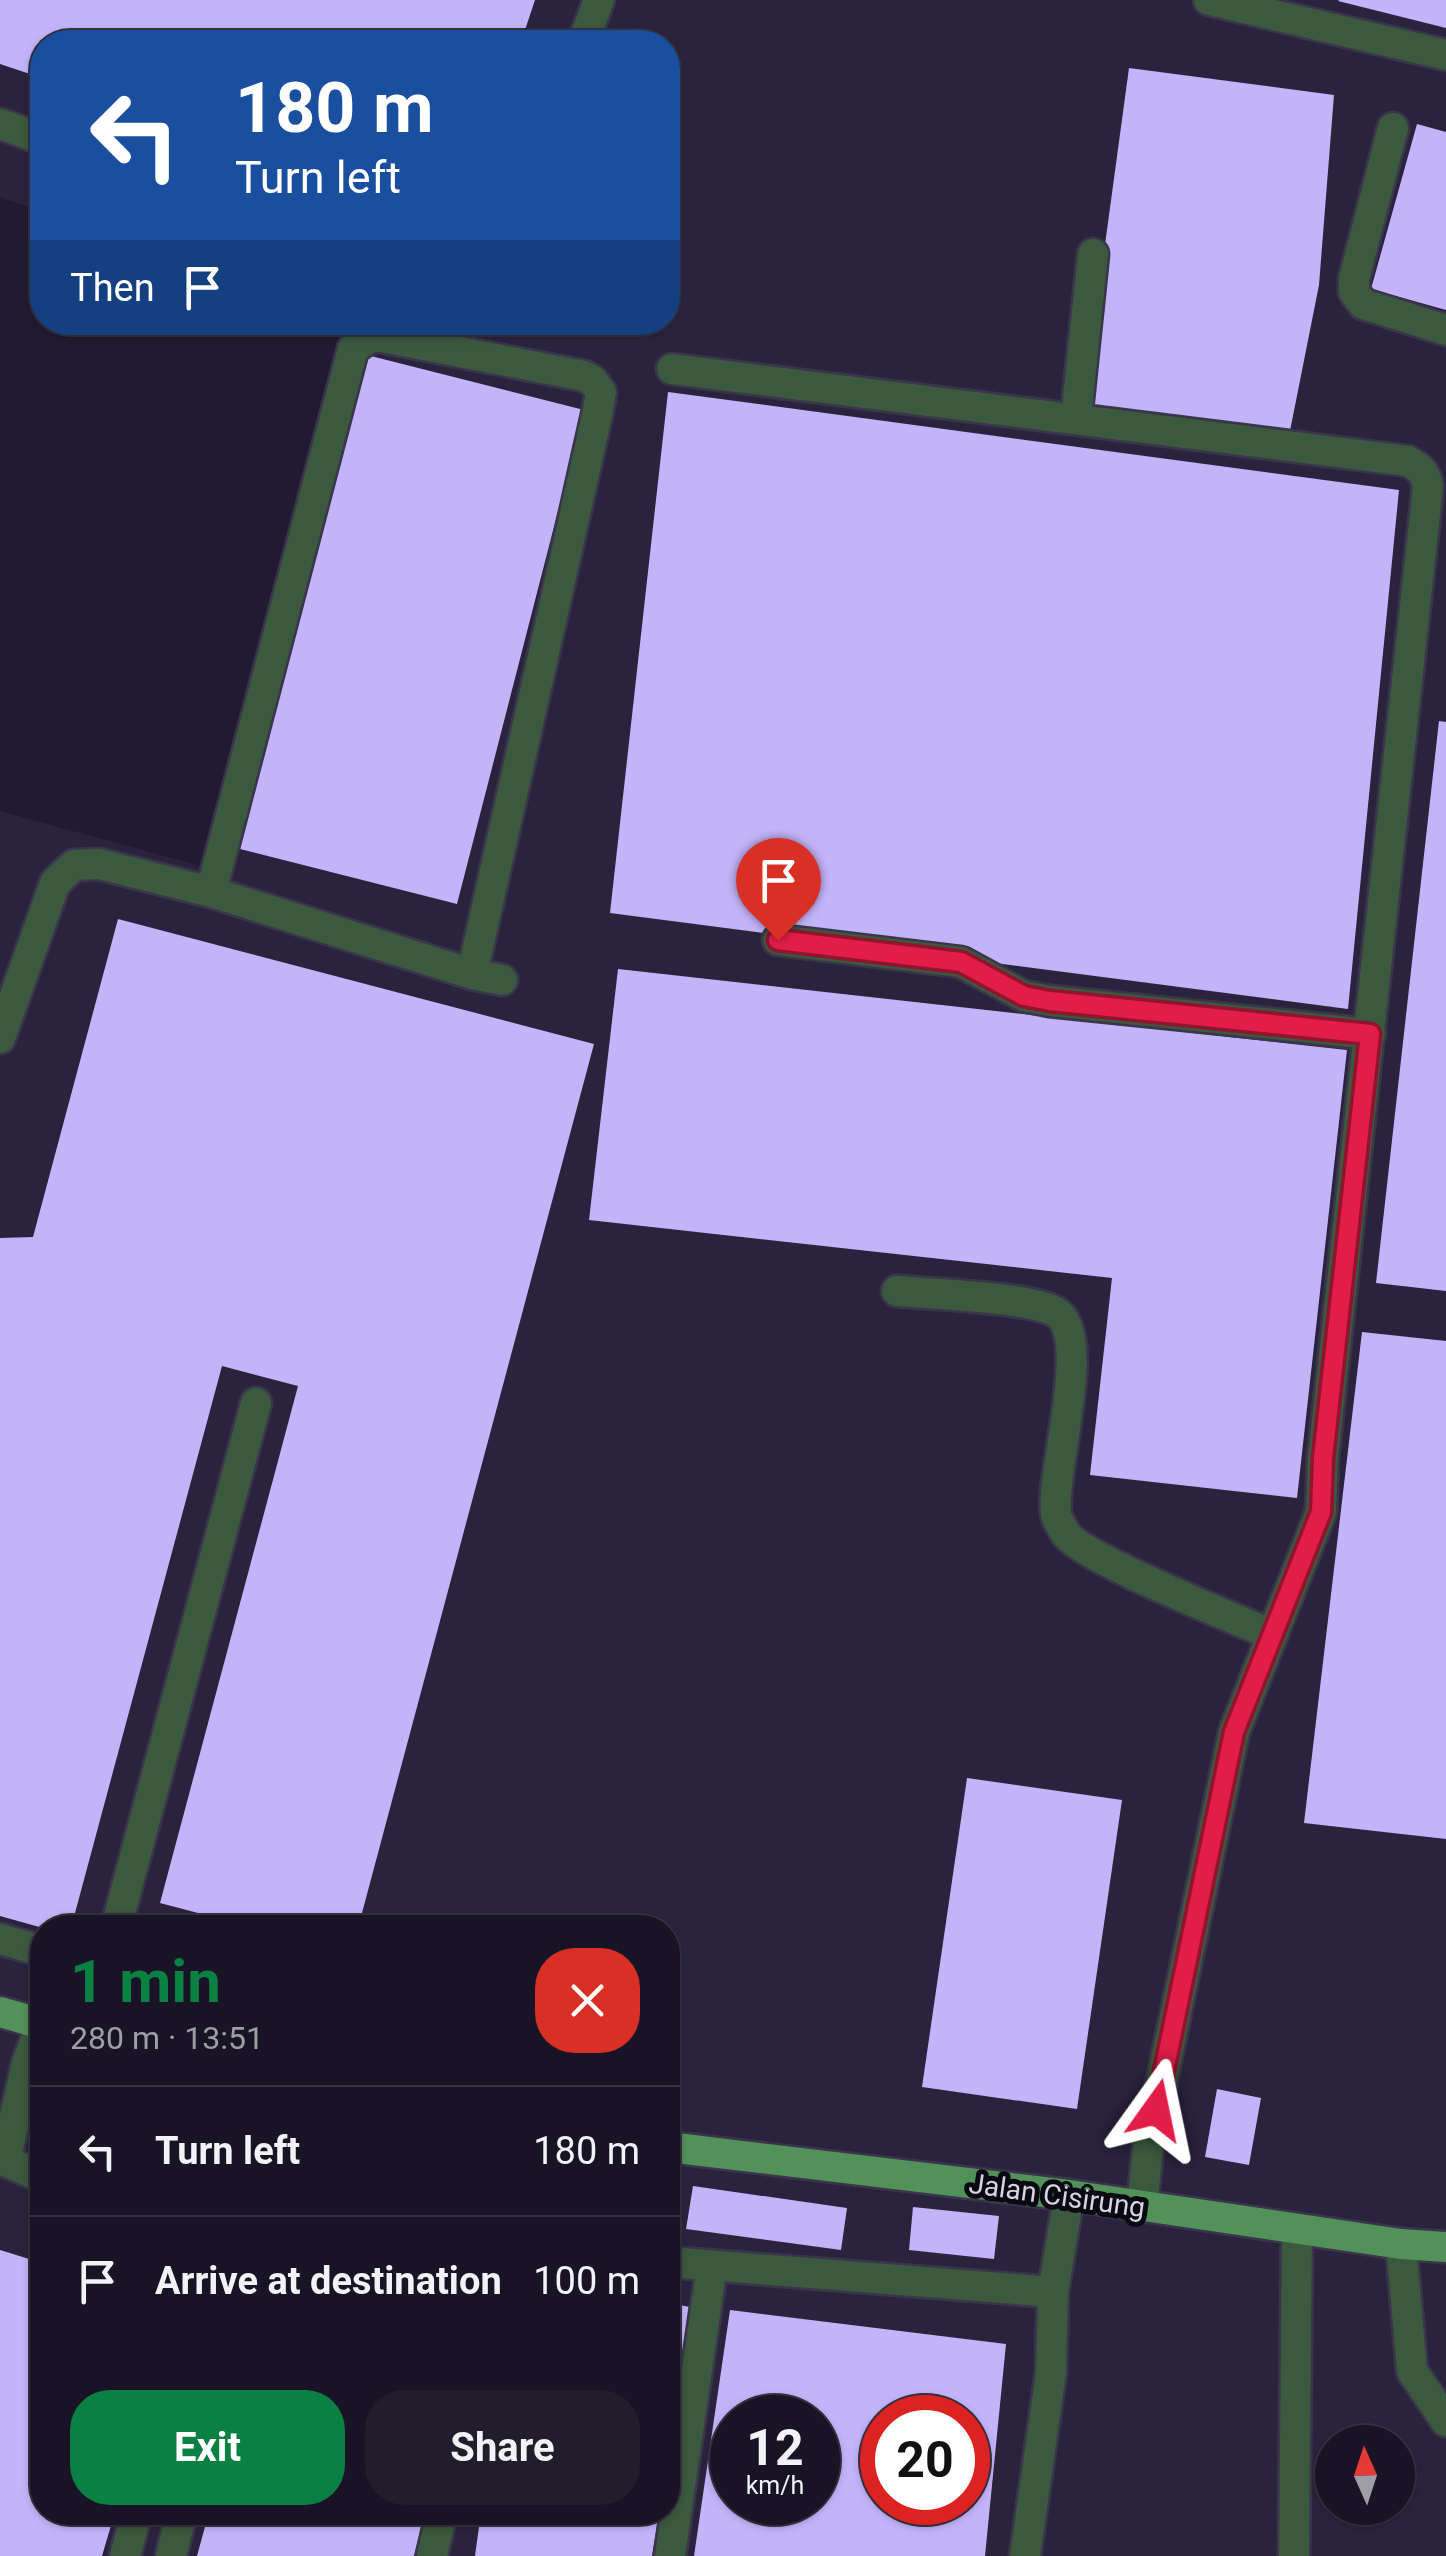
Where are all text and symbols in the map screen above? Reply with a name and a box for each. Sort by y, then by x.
text: 180 m [235,67,434,149]
icon: left [70,70,200,200]
text: Turn left [235,151,401,204]
icon: arrive [175,260,230,315]
text: Then [70,266,155,310]
pin [736,838,821,941]
icon: arrive [751,853,806,908]
text: 1 min [70,1946,221,2017]
button: close [535,1948,640,2053]
text: 280 m · 13:51 [70,2019,264,2057]
position arrow [1104,2058,1208,2162]
icon: left [70,2124,125,2179]
text: Turn left [155,2129,300,2173]
text: 180 m [533,2129,640,2173]
street label: Jalan Cisirung [967,2167,1147,2224]
icon: arrive [70,2254,125,2309]
text: Arrive at destination [155,2259,502,2303]
text: 100 m [533,2259,640,2303]
button: Exit [70,2390,345,2505]
button: Share [365,2390,640,2505]
speed limit sign: 20 [860,2395,990,2525]
text: 12 [746,2419,804,2477]
north arrow [1315,2425,1415,2525]
map controls [1315,2425,1415,2525]
text: km/h [746,2471,804,2500]

